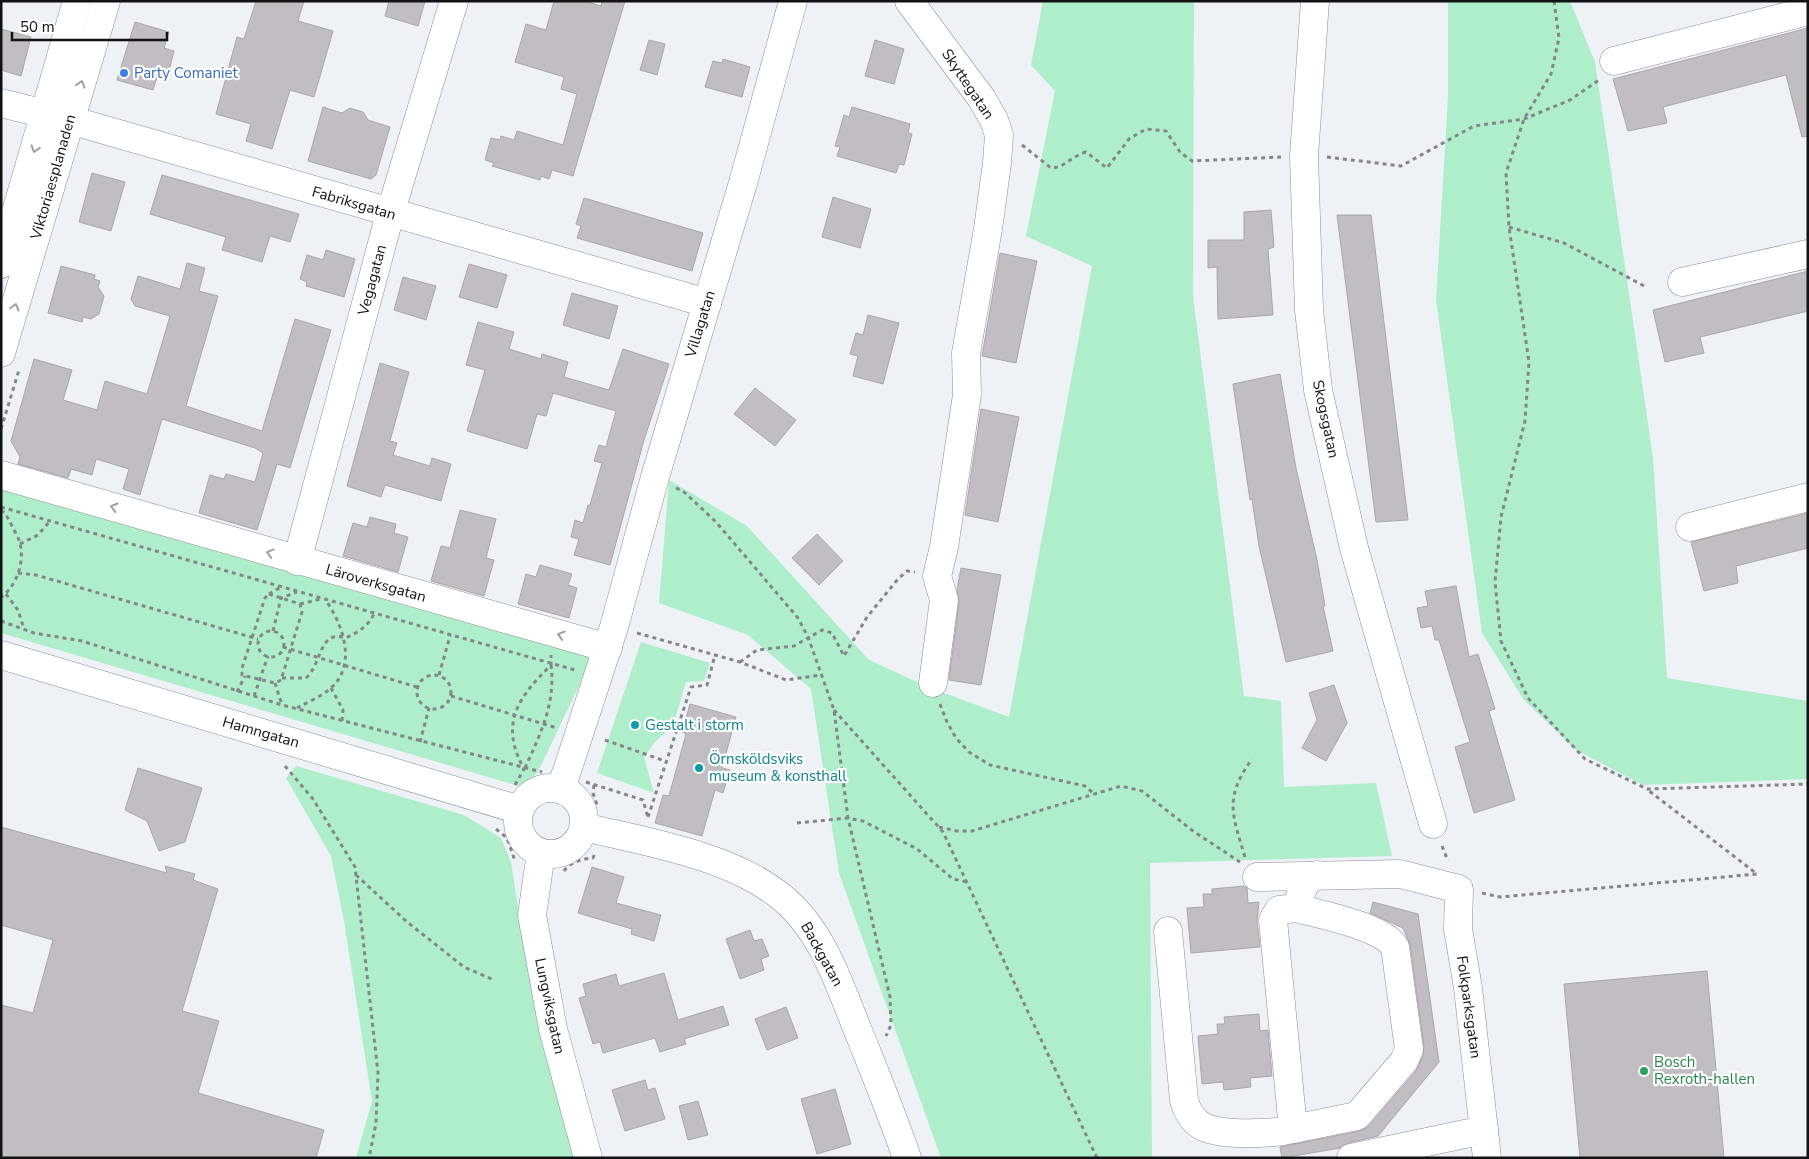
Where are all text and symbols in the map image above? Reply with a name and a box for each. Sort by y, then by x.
scale bar [12,10,168,42]
text: 50 m [20,17,55,37]
street label: Skyttegatan [937,45,999,123]
place label: Party Comaniet [134,63,238,83]
marker: Party Comaniet [118,67,130,79]
one-way arrow [75,80,85,88]
street label: Viktoriaesplanaden [25,112,80,243]
one-way arrow [30,145,40,153]
street label: Fabriksgatan [310,181,398,225]
street label: Vegagatan [353,242,391,319]
street label: Villagatan [680,288,720,361]
one-way arrow [9,302,20,311]
street label: Skogsgatan [1308,378,1344,460]
one-way arrow [110,503,118,513]
one-way arrow [266,548,274,558]
street label: Läroverksgatan [323,559,429,607]
one-way arrow [556,630,565,641]
street label: Hamngatan [220,711,302,753]
place label: Gestalt i storm [645,715,744,735]
marker: Gestalt i storm [629,719,641,731]
place label: Örnsköldsviks museum & konsthall [709,749,847,786]
marker: Örnsköldsviks museum & konsthall [693,762,705,774]
street label: Backgatan [796,918,848,990]
street label: Folkparksgatan [1452,954,1486,1060]
street label: Lungviksgatan [530,956,570,1056]
place label: Bosch Rexroth-hallen [1654,1052,1755,1089]
marker: Bosch Rexroth-hallen [1638,1065,1650,1077]

